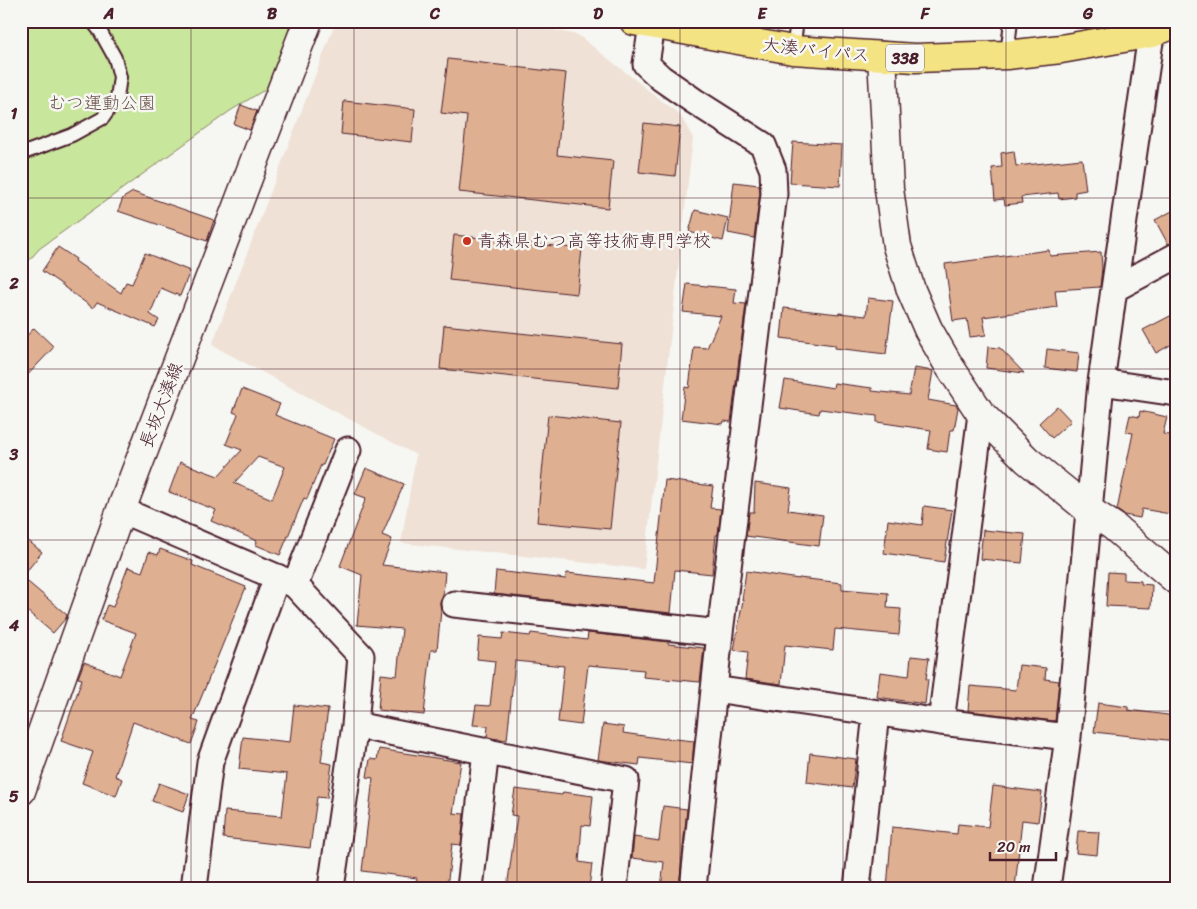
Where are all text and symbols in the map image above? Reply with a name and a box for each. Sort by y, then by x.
text: A [103,0,114,28]
text: B [267,0,278,28]
text: C [429,0,441,28]
text: D [593,0,603,28]
text: E [758,0,768,28]
text: F [920,0,931,28]
text: G [1082,0,1094,28]
street label: 大湊バイパス [761,28,871,72]
road number: 338 [886,44,924,72]
park label: むつ運動公園 [48,87,156,119]
text: 1 [11,99,18,128]
place label: 青森県むつ高等技術専門学校 [477,225,711,257]
marker: 青森県むつ高等技術専門学校 [461,235,473,247]
text: 2 [8,269,19,298]
street label: 長坂大湊線 [130,357,192,453]
text: 3 [9,440,19,469]
text: 4 [8,611,19,640]
text: 5 [9,782,19,811]
scale bar [990,829,1056,861]
text: 20 m [997,834,1031,860]

